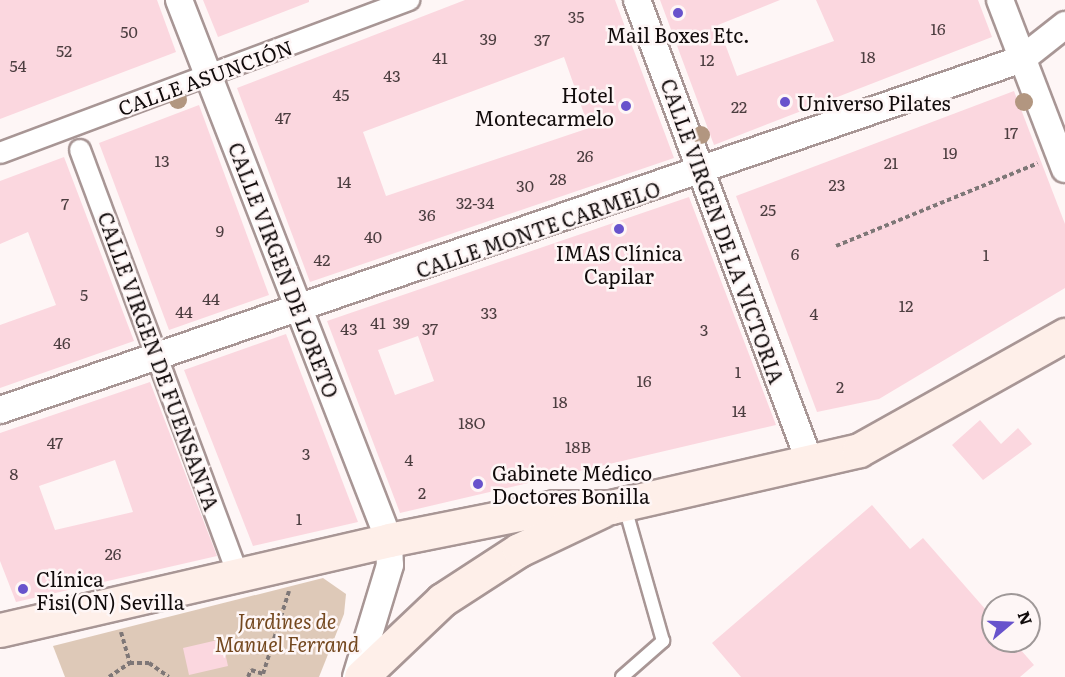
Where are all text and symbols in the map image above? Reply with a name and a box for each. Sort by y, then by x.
house number: 35 [568,6,584,26]
marker: Mail Boxes Etc. [671,6,685,20]
house number: 16 [930,18,946,38]
house number: 50 [120,21,138,41]
place label: Mail Boxes Etc. [606,22,750,46]
house number: 39 [479,28,497,48]
house number: 37 [534,29,550,49]
street label: CALLE ASUNCIÓN [114,34,296,120]
house number: 52 [56,40,72,60]
house number: 18 [860,46,876,66]
house number: 41 [432,47,448,67]
house number: 12 [700,49,714,69]
house number: 54 [10,55,26,75]
house number: 43 [383,65,401,85]
street label: CALLE VIRGEN DE LA VICTORIA [657,75,789,387]
place label: Hotel Montecarmelo [474,83,614,130]
house number: 45 [333,84,349,104]
place label: Universo Pilates [797,90,951,114]
marker: Universo Pilates [778,95,792,109]
house number: 22 [731,96,747,116]
marker: Hotel Montecarmelo [619,99,633,113]
house number: 47 [275,107,291,127]
house number: 17 [1004,122,1018,142]
street label: CALLE VIRGEN DE LORETO [224,139,344,401]
house number: 19 [943,142,957,162]
house number: 26 [577,145,593,165]
house number: 13 [154,150,170,170]
house number: 21 [884,152,898,172]
house number: 28 [550,168,566,188]
house number: 14 [337,171,351,191]
house number: 23 [829,174,845,194]
house number: 30 [516,175,534,195]
street label: CALLE MONTE CARMELO [413,176,663,282]
house number: 32-34 [456,192,494,212]
house number: 7 [61,193,69,213]
house number: 25 [760,199,776,219]
house number: 36 [418,204,436,224]
street label: CALLE VIRGEN DE FUENSANTA [94,208,224,514]
house number: 9 [216,220,224,240]
marker: IMAS Clínica Capilar [610,220,628,238]
house number: 40 [364,226,382,246]
place label: IMAS Clínica Capilar [556,240,682,287]
house number: 6 [791,243,799,263]
house number: 1 [983,244,989,264]
house number: 42 [314,249,330,269]
house number: 5 [80,284,88,304]
house number: 44 [202,288,220,308]
house number: 12 [899,295,913,315]
house number: 44 [175,301,193,321]
house number: 33 [481,302,497,322]
house number: 4 [810,303,818,323]
house number: 41 [370,312,386,332]
house number: 39 [392,312,410,332]
house number: 43 [340,318,358,338]
house number: 37 [422,318,438,338]
house number: 3 [700,319,708,339]
house number: 46 [53,332,71,352]
house number: 1 [735,361,741,381]
house number: 16 [636,370,652,390]
house number: 2 [836,376,844,396]
house number: 18 [552,391,568,411]
house number: 14 [732,400,746,420]
house number: 18O [458,412,486,432]
house number: 47 [47,432,63,452]
house number: 18B [565,436,591,456]
house number: 3 [302,443,310,463]
house number: 4 [405,449,413,469]
place label: Gabinete Médico Doctores Bonilla [492,460,652,507]
house number: 8 [10,463,18,483]
marker: Gabinete Médico Doctores Bonilla [469,475,487,493]
house number: 2 [418,482,426,502]
house number: 1 [296,508,302,528]
house number: 26 [105,543,121,563]
place label: Clínica Fisi(ON) Sevilla [36,566,184,613]
marker: Clínica Fisi(ON) Sevilla [14,580,32,598]
north arrow [981,593,1041,653]
text: N [1013,608,1040,628]
park label: Jardines de Manuel Ferrand [215,609,359,656]

